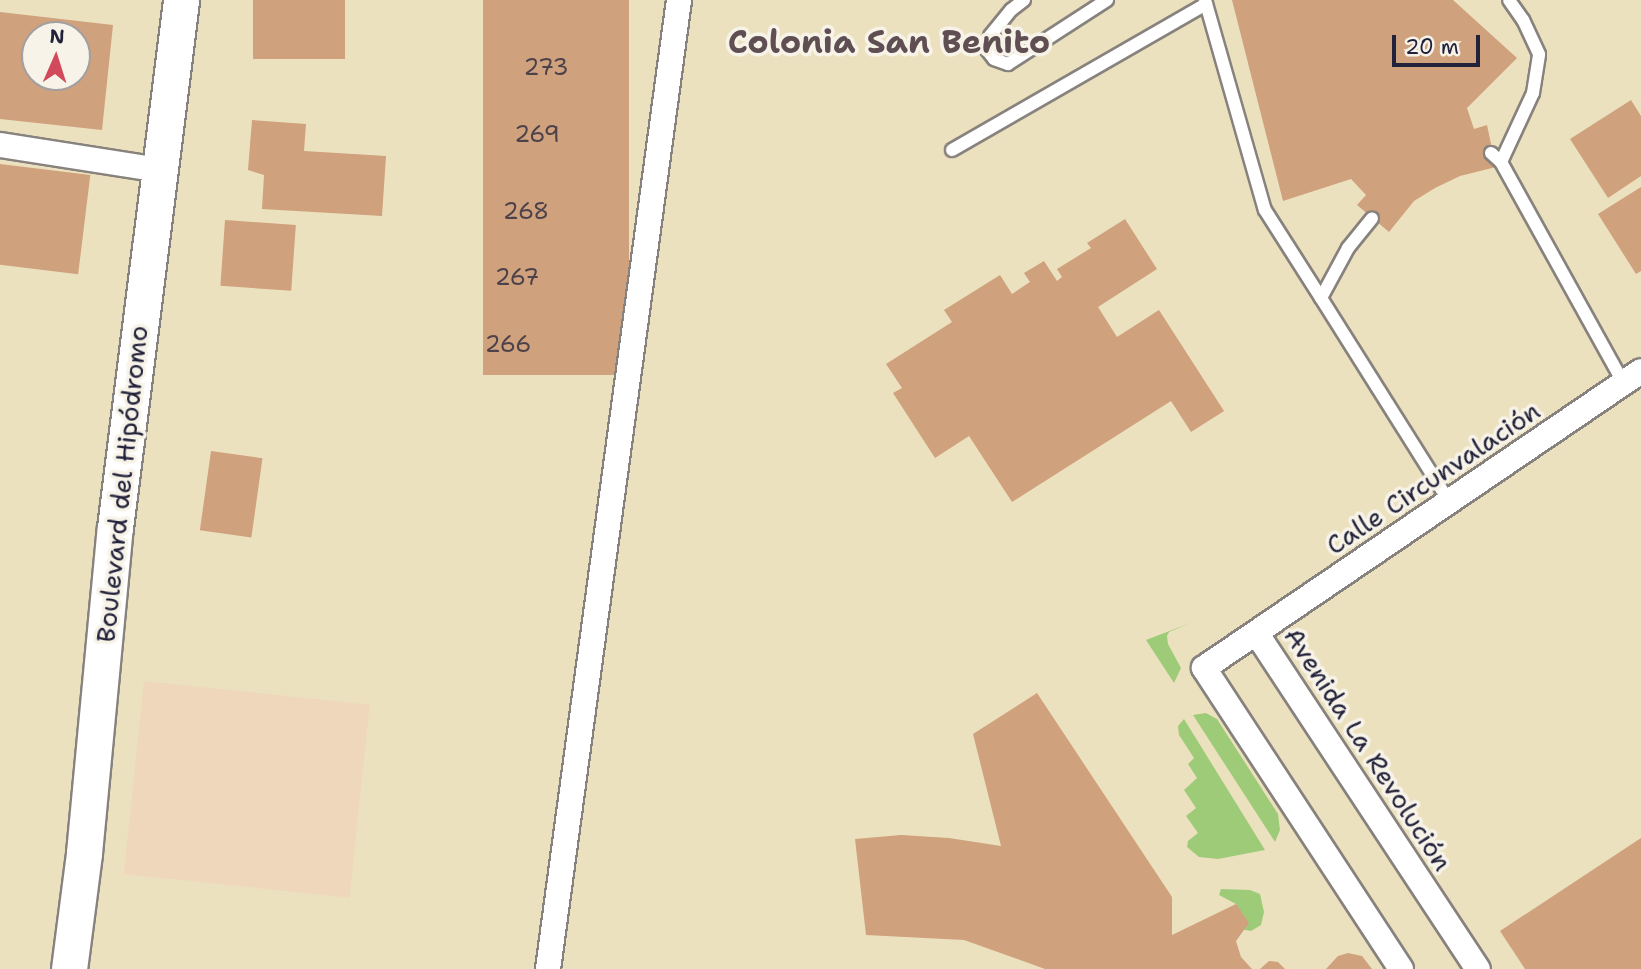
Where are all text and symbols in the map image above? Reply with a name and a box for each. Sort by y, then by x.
north arrow [21,21,91,91]
scale bar [1396,21,1484,65]
district label: Colonia San Benito [728,22,1050,62]
text: N [49,24,65,49]
text: 20 m [1405,33,1459,61]
house number: 273 [523,53,569,81]
house number: 269 [514,120,560,148]
house number: 268 [503,197,549,225]
house number: 267 [495,263,539,291]
street label: Boulevard del Hipódromo [90,324,154,644]
house number: 266 [485,330,531,358]
street label: Calle Circunvalación [1320,395,1546,561]
street label: Avenida La Revolución [1278,622,1458,876]

